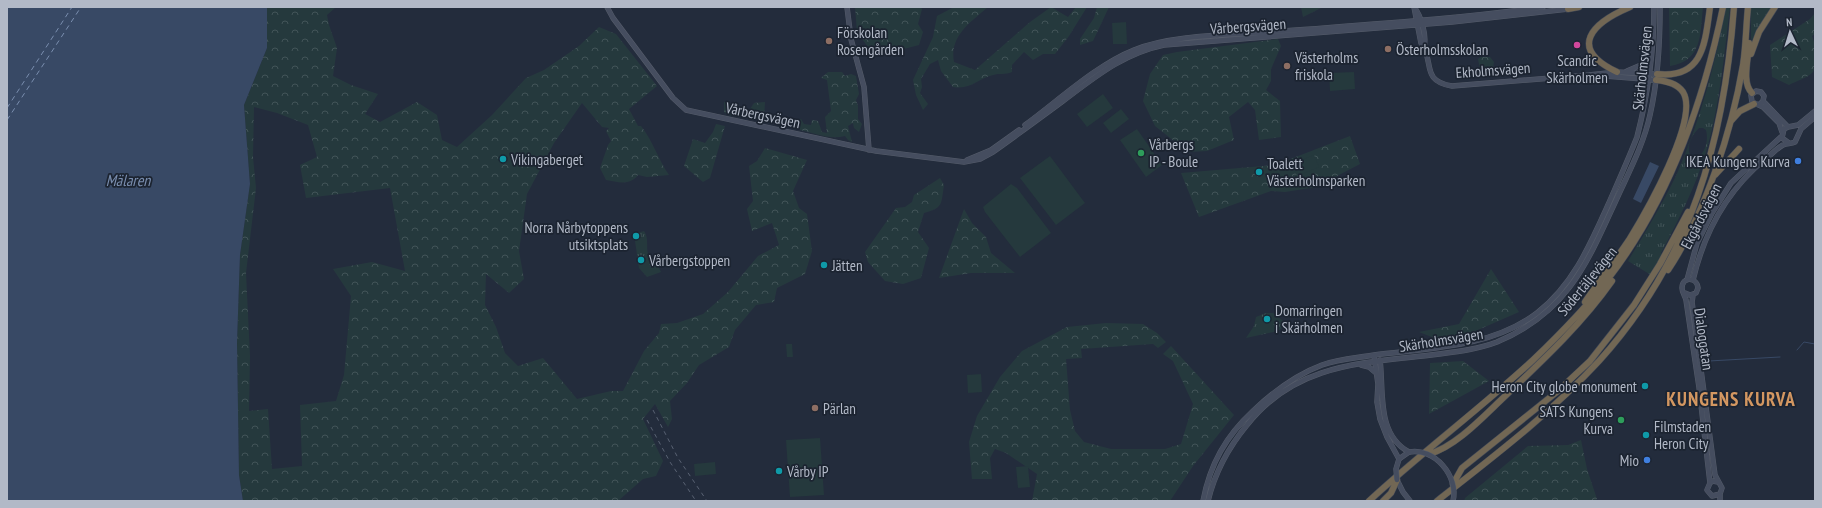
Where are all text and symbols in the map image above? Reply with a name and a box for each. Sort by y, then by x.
north arrow [1770,12,1810,52]
street label: Vårbergsvägen [1208,14,1287,38]
text: N [1786,15,1793,29]
place label: Förskolan Rosengården [837,23,904,59]
street label: Skärholmsvägen [1628,25,1656,111]
marker: Förskolan Rosengården [824,36,834,46]
place label: Österholmsskolan [1396,40,1488,59]
marker: Scandic Skärholmen [1572,40,1582,50]
marker: Österholmsskolan [1383,44,1393,54]
place label: Västerholms friskola [1294,48,1358,84]
place label: Scandic Skärholmen [1546,51,1608,87]
street label: Ekholmsvägen [1455,58,1531,82]
marker: Västerholms friskola [1282,61,1292,71]
street label: Vårbergsvägen [723,98,802,132]
place label: Vårbergs IP - Boule [1148,135,1198,171]
marker: Vårbergs IP - Boule [1136,148,1146,158]
place label: Vikingaberget [510,150,583,169]
place label: IKEA Kungens Kurva [1686,152,1790,171]
marker: Vikingaberget [498,154,508,164]
place label: Toalett Västerholmsparken [1266,154,1365,190]
marker: IKEA Kungens Kurva [1793,156,1803,166]
marker: Toalett Västerholmsparken [1254,167,1264,177]
water label: Mälaren [106,170,151,190]
street label: Ekgårdsvägen [1676,180,1726,252]
place label: Norra Nårbytoppens utsiktsplats [524,218,628,254]
marker: Norra Nårbytoppens utsiktsplats [631,231,641,241]
street label: Södertäljevägen [1553,242,1621,320]
place label: Vårbergstoppen [648,251,730,270]
marker: Vårbergstoppen [636,255,646,265]
place label: Jätten [831,256,863,275]
marker: Jätten [819,260,829,270]
place label: Domarringen i Skärholmen [1275,301,1343,337]
street label: Dialoggatan [1690,307,1718,371]
marker: Domarringen i Skärholmen [1262,314,1272,324]
street label: Skärholmsvägen [1398,324,1484,356]
place label: Heron City globe monument [1492,377,1637,396]
marker: Heron City globe monument [1640,381,1650,391]
district label: KUNGENS KURVA [1666,387,1796,411]
place label: Pärlan [823,399,856,418]
place label: SATS Kungens Kurva [1539,402,1613,438]
marker: Pärlan [810,403,820,413]
marker: SATS Kungens Kurva [1616,415,1626,425]
place label: Filmstaden Heron City [1654,417,1711,453]
marker: Filmstaden Heron City [1641,430,1651,440]
place label: Mio [1620,451,1639,470]
marker: Mio [1642,455,1652,465]
place label: Vårby IP [786,462,829,481]
marker: Vårby IP [774,466,784,476]

